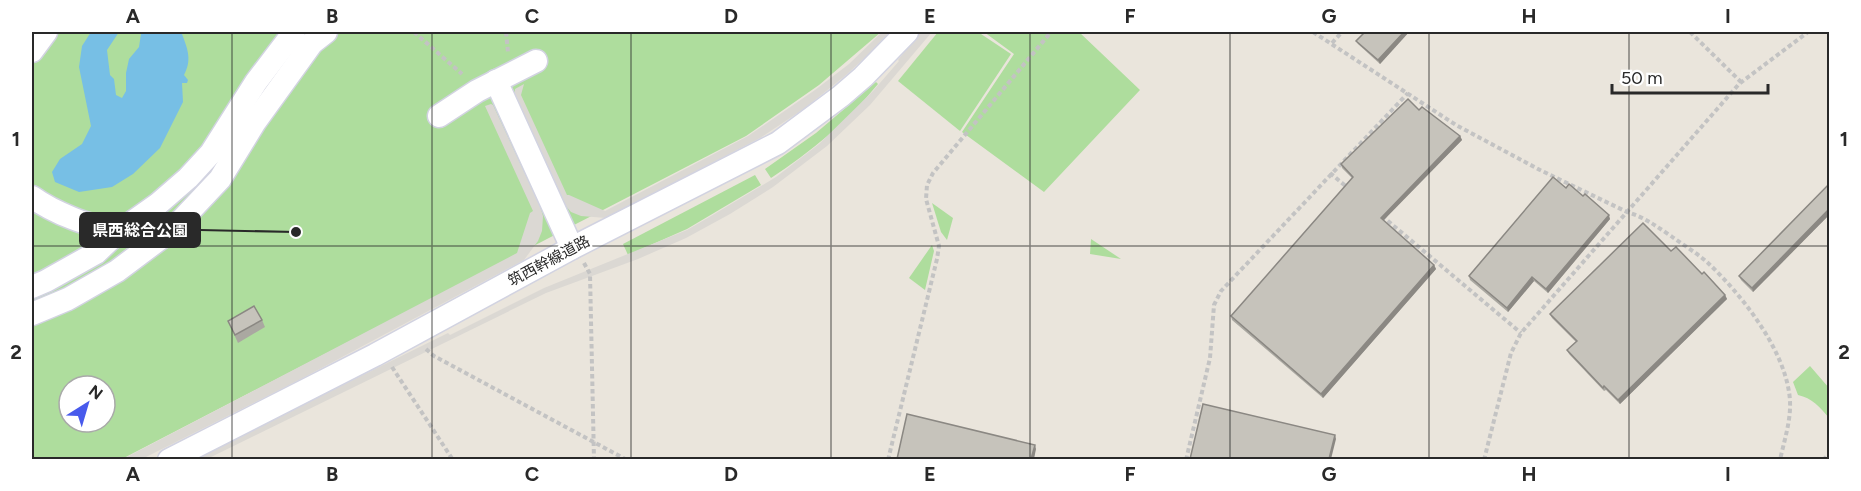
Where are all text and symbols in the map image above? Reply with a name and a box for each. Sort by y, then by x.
text: A [126,4,141,28]
text: B [326,4,338,28]
text: C [525,4,539,28]
text: D [724,4,738,28]
text: E [924,4,936,28]
text: F [1124,4,1136,28]
text: G [1322,4,1337,28]
text: H [1522,4,1537,28]
text: I [1725,4,1731,28]
scale bar [1612,57,1768,95]
text: 50 m [1621,67,1663,89]
text: 1 [12,127,20,151]
text: 1 [1840,127,1848,151]
callout: 県西総合公園 [80,213,200,247]
text: 県西総合公園 [92,221,188,240]
street label: 筑西幹線道路 [505,232,593,290]
text: 2 [10,340,22,364]
text: 2 [1838,340,1850,364]
north arrow [57,374,117,434]
text: N [85,381,106,404]
text: A [126,462,141,486]
text: B [326,462,338,486]
text: C [525,462,539,486]
text: D [724,462,738,486]
text: E [924,462,936,486]
text: F [1124,462,1136,486]
text: G [1322,462,1337,486]
text: H [1522,462,1537,486]
text: I [1725,462,1731,486]

